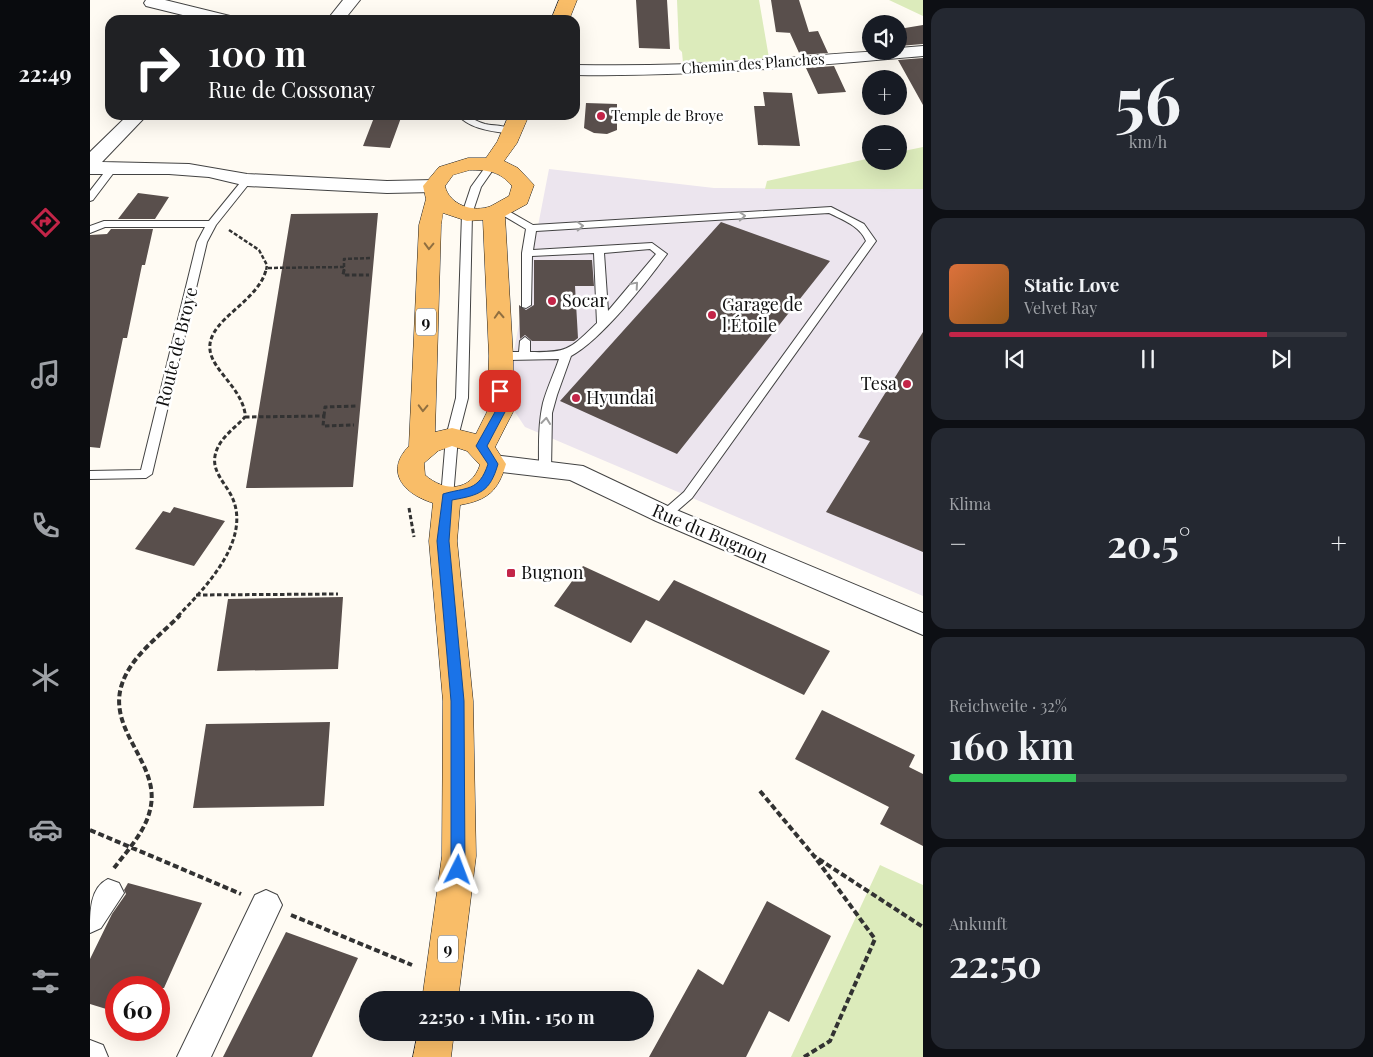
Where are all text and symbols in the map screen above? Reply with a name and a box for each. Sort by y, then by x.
map controls [862,15,907,170]
button: sound [862,15,907,60]
text: 100 m [208,29,306,76]
icon: right [125,35,190,100]
street label: Chemin des Planches [681,48,825,78]
text: 56 [1115,55,1181,141]
text: 22:49 [18,58,72,88]
button: + [862,70,907,115]
text: Rue de Cossonay [208,74,375,104]
place label: Temple de Broye [611,105,724,125]
marker: Temple de Broye [595,110,607,122]
button: − [862,125,907,170]
text: km/h [1129,131,1167,152]
icon: directions [28,205,63,240]
one-way arrow [739,210,747,221]
one-way arrow [576,221,584,232]
one-way arrow [424,242,434,250]
text: Static Love [1024,271,1119,297]
one-way arrow [629,282,638,291]
street label: Route de Broye [150,284,202,409]
place label: Socar [562,288,607,312]
place label: Garage de l'Étoile [722,292,803,337]
marker: Socar [546,295,558,307]
text: Velvet Ray [1024,297,1097,318]
road number: 9 [416,308,436,336]
marker: Garage de l'Étoile [706,309,718,321]
one-way arrow [493,310,504,318]
icon: previous [1001,345,1029,373]
icon: pause [1134,345,1162,373]
icon: next [1267,345,1295,373]
icon: music [28,357,63,392]
pin [479,370,521,412]
place label: Tesa [860,371,897,395]
icon: arrive [486,377,514,405]
marker: Tesa [901,378,913,390]
place label: Hyundai [586,385,654,409]
marker: Hyundai [570,392,582,404]
one-way arrow [417,405,428,413]
one-way arrow [540,417,551,425]
text: Klima [949,493,991,514]
street label: Rue du Bugnon [649,498,772,568]
icon: phone [28,508,63,543]
text: 20.5° [1107,517,1190,568]
text: − [949,524,967,561]
text: + [1331,524,1347,561]
place label: Bugnon [521,560,584,584]
marker: Bugnon [505,567,517,579]
icon: climate [28,660,63,695]
text: Reichweite · 32% [949,695,1067,716]
text: 160 km [949,719,1074,770]
icon: car [28,812,63,847]
position arrow [431,843,483,895]
text: Ankunft [949,913,1007,934]
road number: 9 [438,936,458,962]
text: 22:50 [949,937,1042,988]
icon: filters [28,964,63,999]
speed limit sign: 60 [105,976,170,1041]
text: 22:50 · 1 Min. · 150 m [418,1003,595,1029]

